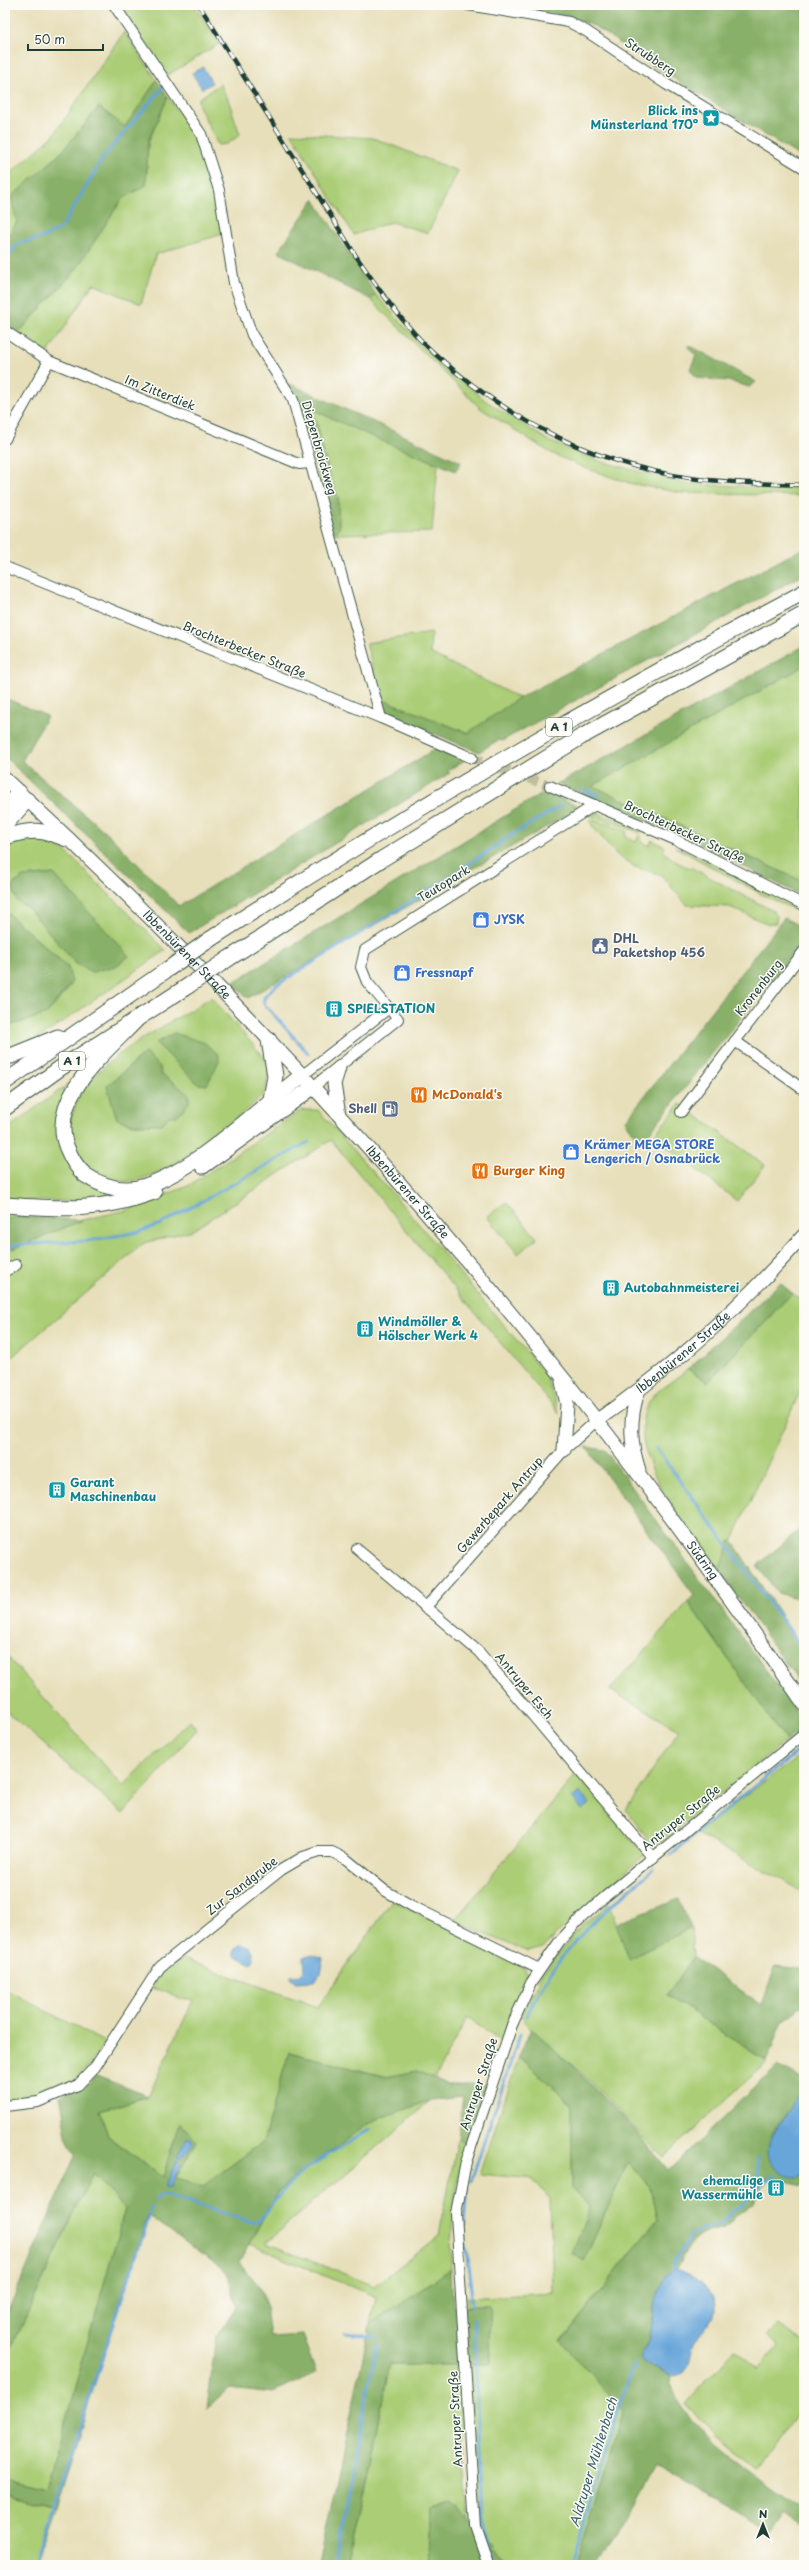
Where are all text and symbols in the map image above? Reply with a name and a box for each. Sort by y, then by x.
scale bar [28,26,103,52]
text: 50 m [34,30,65,48]
street label: Strubberg [621,33,680,79]
place label: Blick ins Münsterland 170° [591,101,699,133]
place icon: Blick ins Münsterland 170° [701,108,721,128]
street label: Im Zitterdiek [122,370,198,414]
street label: Diepenbroickweg [298,398,342,497]
street label: Brochterbecker Straße [180,616,309,682]
road number: A 1 [546,718,572,736]
street label: Brochterbecker Straße [621,795,748,867]
street label: Teutopark [414,860,473,906]
street label: Ibbenbürener Straße [139,906,236,1003]
shop icon: JYSK [471,910,491,930]
place label: JYSK [494,910,525,928]
place label: DHL Paketshop 456 [613,929,705,961]
public building icon: DHL Paketshop 456 [590,936,610,956]
street label: Kronenburg [730,955,786,1020]
shop icon: Fressnapf [392,963,412,983]
place label: Fressnapf [415,963,474,981]
building icon: SPIELSTATION [324,999,344,1019]
place label: SPIELSTATION [347,999,435,1017]
road number: A 1 [59,1052,85,1070]
restaurant icon: McDonald's [409,1085,429,1105]
place label: McDonald's [432,1085,502,1103]
place label: Shell [348,1099,377,1117]
fuel station icon: Shell [380,1099,400,1119]
place label: Krämer MEGA STORE Lengerich / Osnabrück [584,1135,720,1167]
street label: Ibbenbürener Straße [362,1141,454,1242]
shop icon: Krämer MEGA STORE Lengerich / Osnabrück [561,1142,581,1162]
restaurant icon: Burger King [470,1161,490,1181]
place label: Burger King [493,1161,565,1179]
building icon: Autobahnmeisterei [601,1278,621,1298]
place label: Autobahnmeisterei [624,1278,740,1296]
street label: Ibbenbürener Straße [632,1307,734,1397]
place label: Windmöller & Hölscher Werk 4 [378,1312,478,1344]
building icon: Windmöller & Hölscher Werk 4 [355,1319,375,1339]
street label: Gewerbepark Antrup [452,1452,546,1557]
place label: Garant Maschinenbau [70,1473,156,1505]
building icon: Garant Maschinenbau [47,1480,67,1500]
street label: Südring [683,1537,723,1583]
street label: Antruper Esch [491,1648,558,1723]
street label: Antruper Straße [637,1780,724,1855]
street label: Zur Sandgrube [202,1851,281,1919]
street label: Antruper Straße [455,2035,502,2132]
place label: ehemalige Wassermühle [682,2171,763,2203]
building icon: ehemalige Wassermühle [766,2178,786,2198]
street label: Antruper Straße [443,2370,467,2468]
water label: Aldruper Mühlenbach [564,2394,621,2529]
north arrow [743,2504,783,2544]
text: N [759,2505,768,2522]

